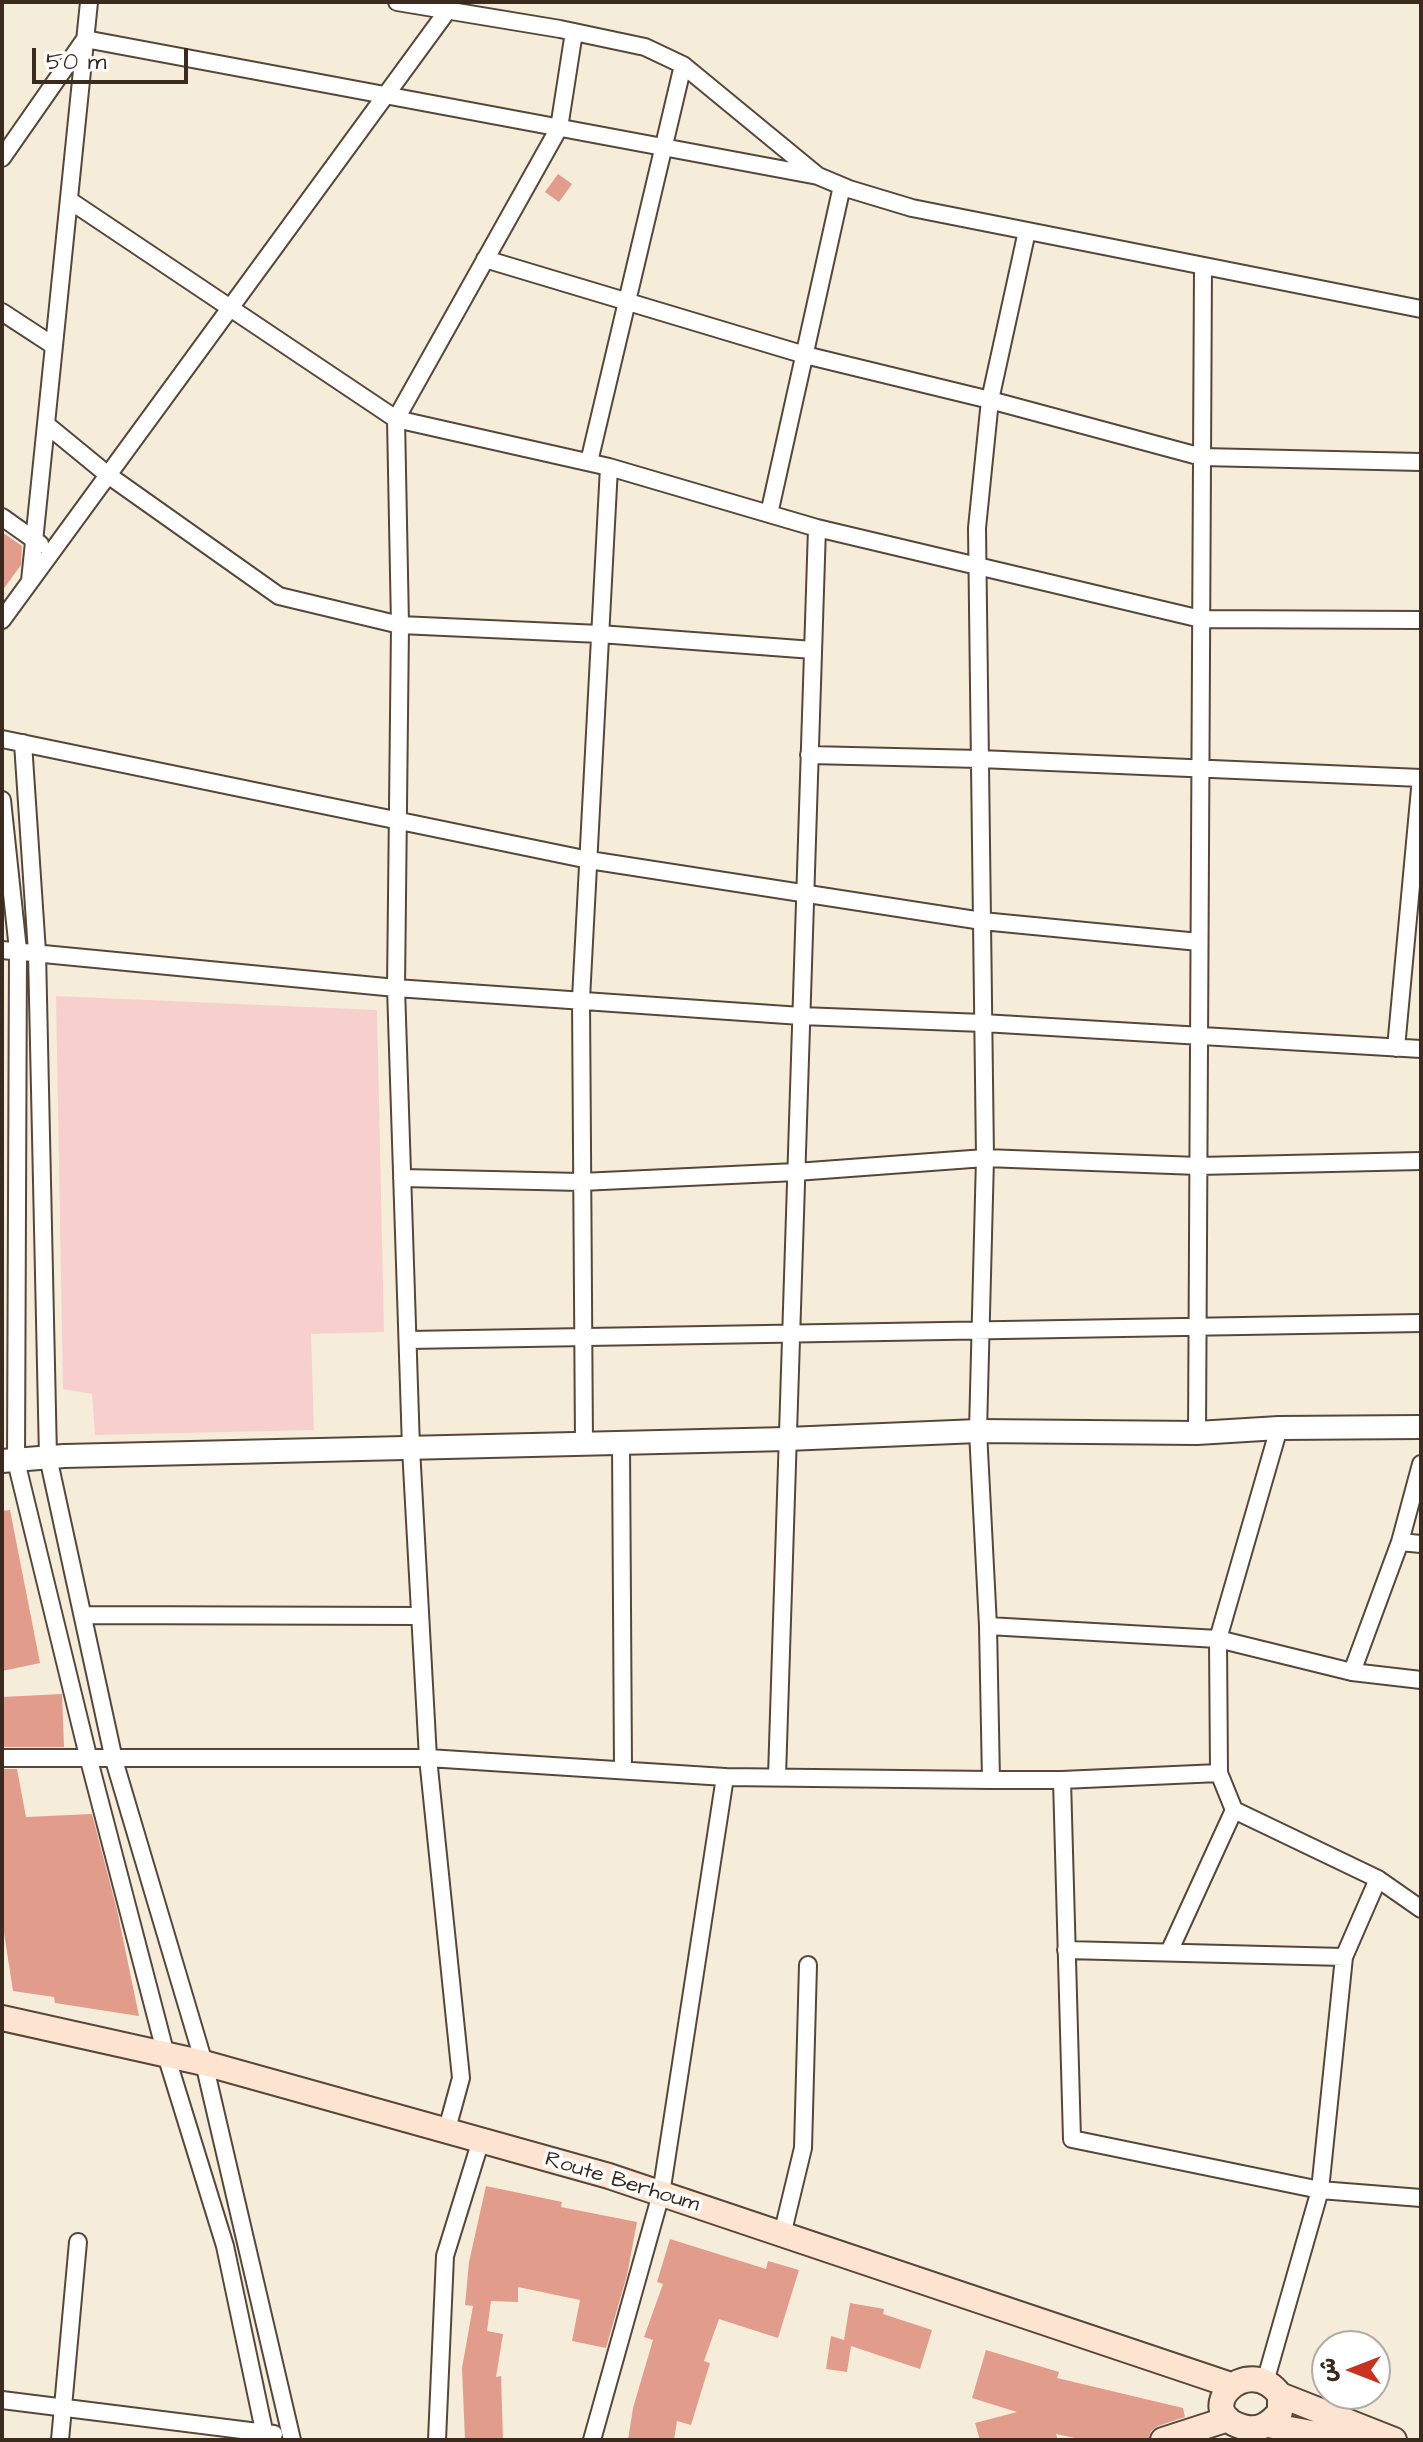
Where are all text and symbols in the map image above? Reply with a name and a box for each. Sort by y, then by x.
scale bar [36,32,192,82]
text: 50 m [46,45,106,79]
street label: Route Berhoum [542,2147,702,2219]
north arrow [1311,2330,1391,2410]
text: ش [1313,2358,1344,2382]

